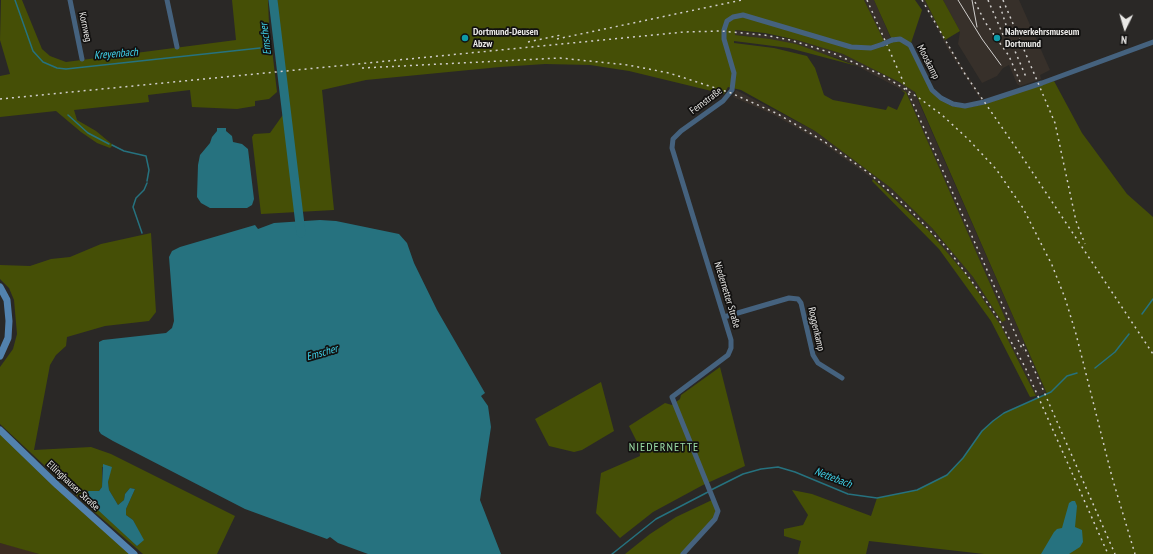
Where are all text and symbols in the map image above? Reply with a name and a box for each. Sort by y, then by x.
north arrow [1105,8,1145,48]
street label: Kornweg [76,11,94,43]
water label: Emscher [258,22,274,56]
place label: Dortmund-Deusen Abzw [473,26,538,50]
place label: Nahverkehrsmuseum Dortmund [1005,26,1079,50]
marker: Dortmund-Deusen Abzw [460,33,470,43]
marker: Nahverkehrsmuseum Dortmund [992,33,1002,43]
text: N [1120,33,1128,47]
street label: Mooskamp [914,43,942,81]
water label: Kreyenbach [94,46,138,62]
street label: Fernstraße [688,85,724,117]
street label: Niedernetter Straße [711,260,743,330]
street label: Roggenkamp [805,306,827,352]
water label: Emscher [305,342,339,364]
district label: NIEDERNETTE [629,441,699,455]
street label: Ellinghauser Straße [44,459,102,513]
water label: Nettebach [812,465,854,491]

